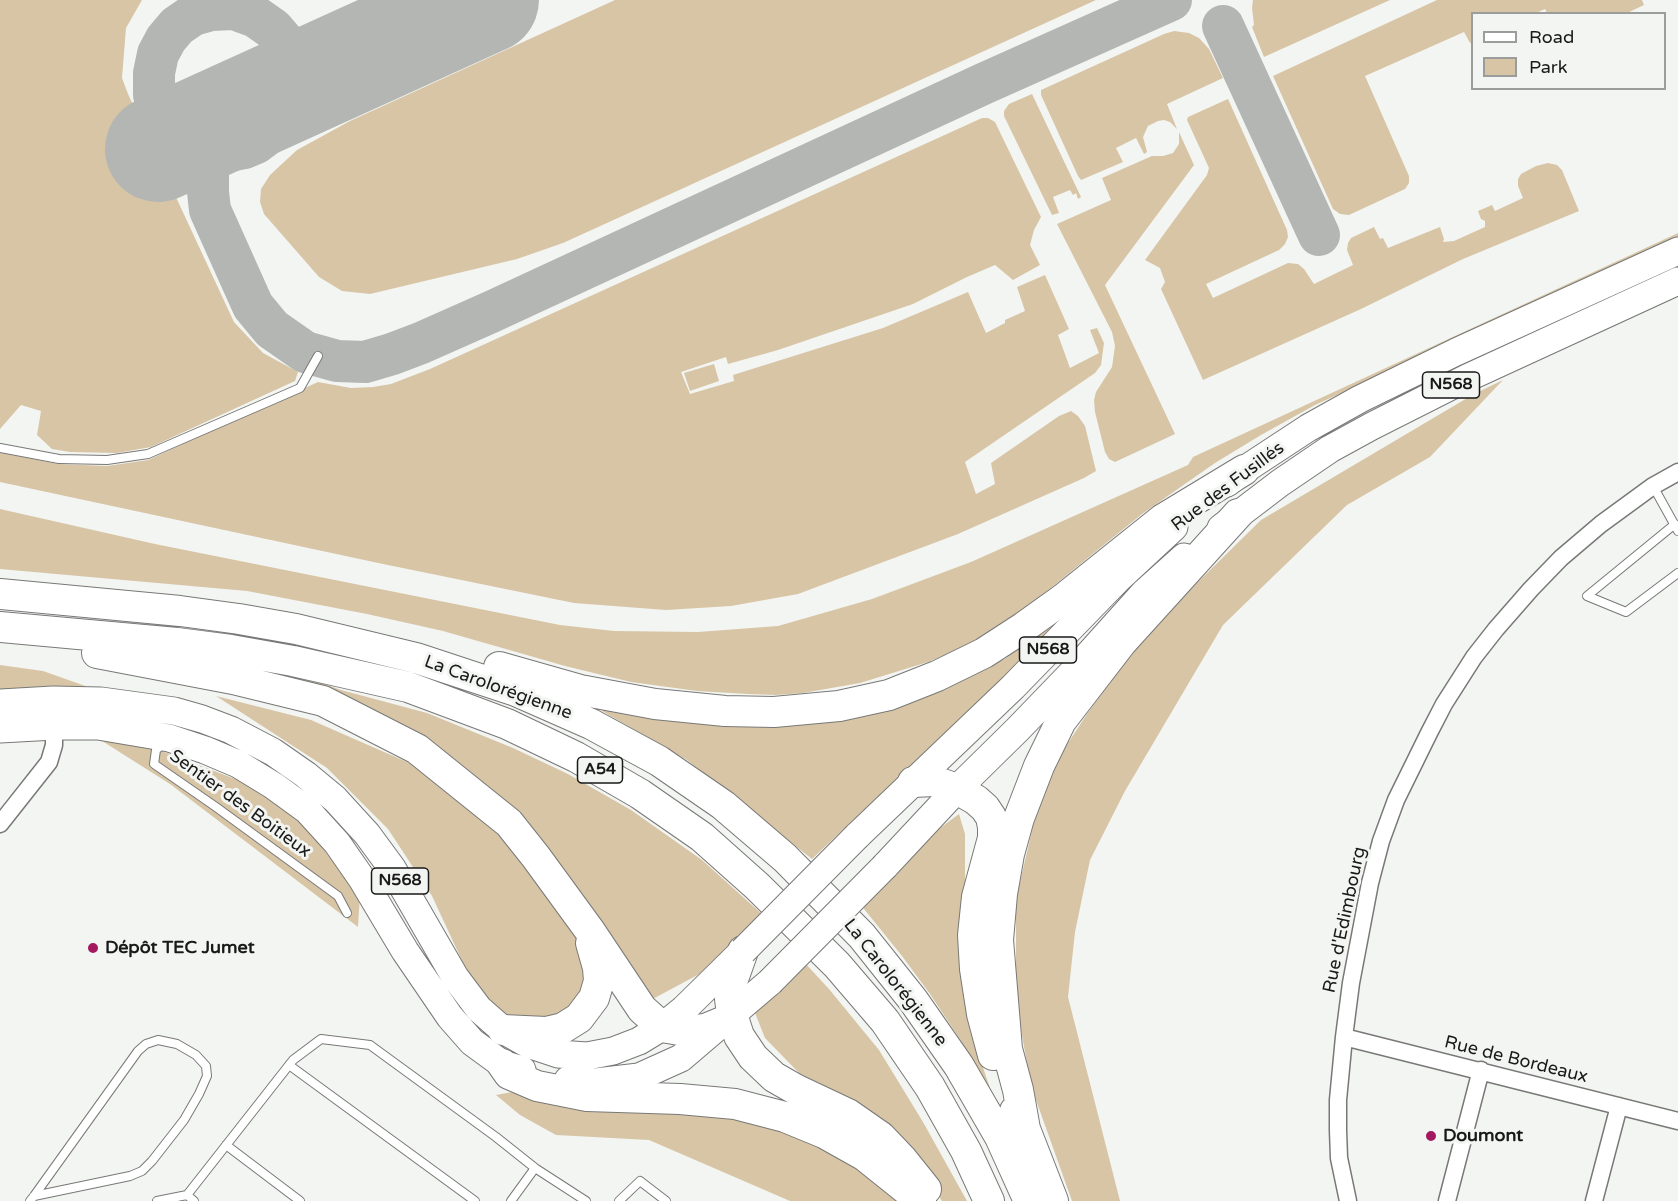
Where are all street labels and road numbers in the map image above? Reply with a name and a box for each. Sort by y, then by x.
road number: N568 [1422,372,1480,398]
street label: Rue des Fusillés [1167,438,1289,536]
road number: N568 [1020,637,1076,663]
street label: La Carolorégienne [421,651,575,725]
street label: Sentier des Boitieux [165,745,315,863]
road number: A54 [578,757,622,783]
street label: Rue d'Edimbourg [1319,845,1371,995]
road number: N568 [372,868,428,894]
street label: La Carolorégienne [839,915,951,1051]
street label: Rue de Bordeaux [1442,1032,1590,1088]

